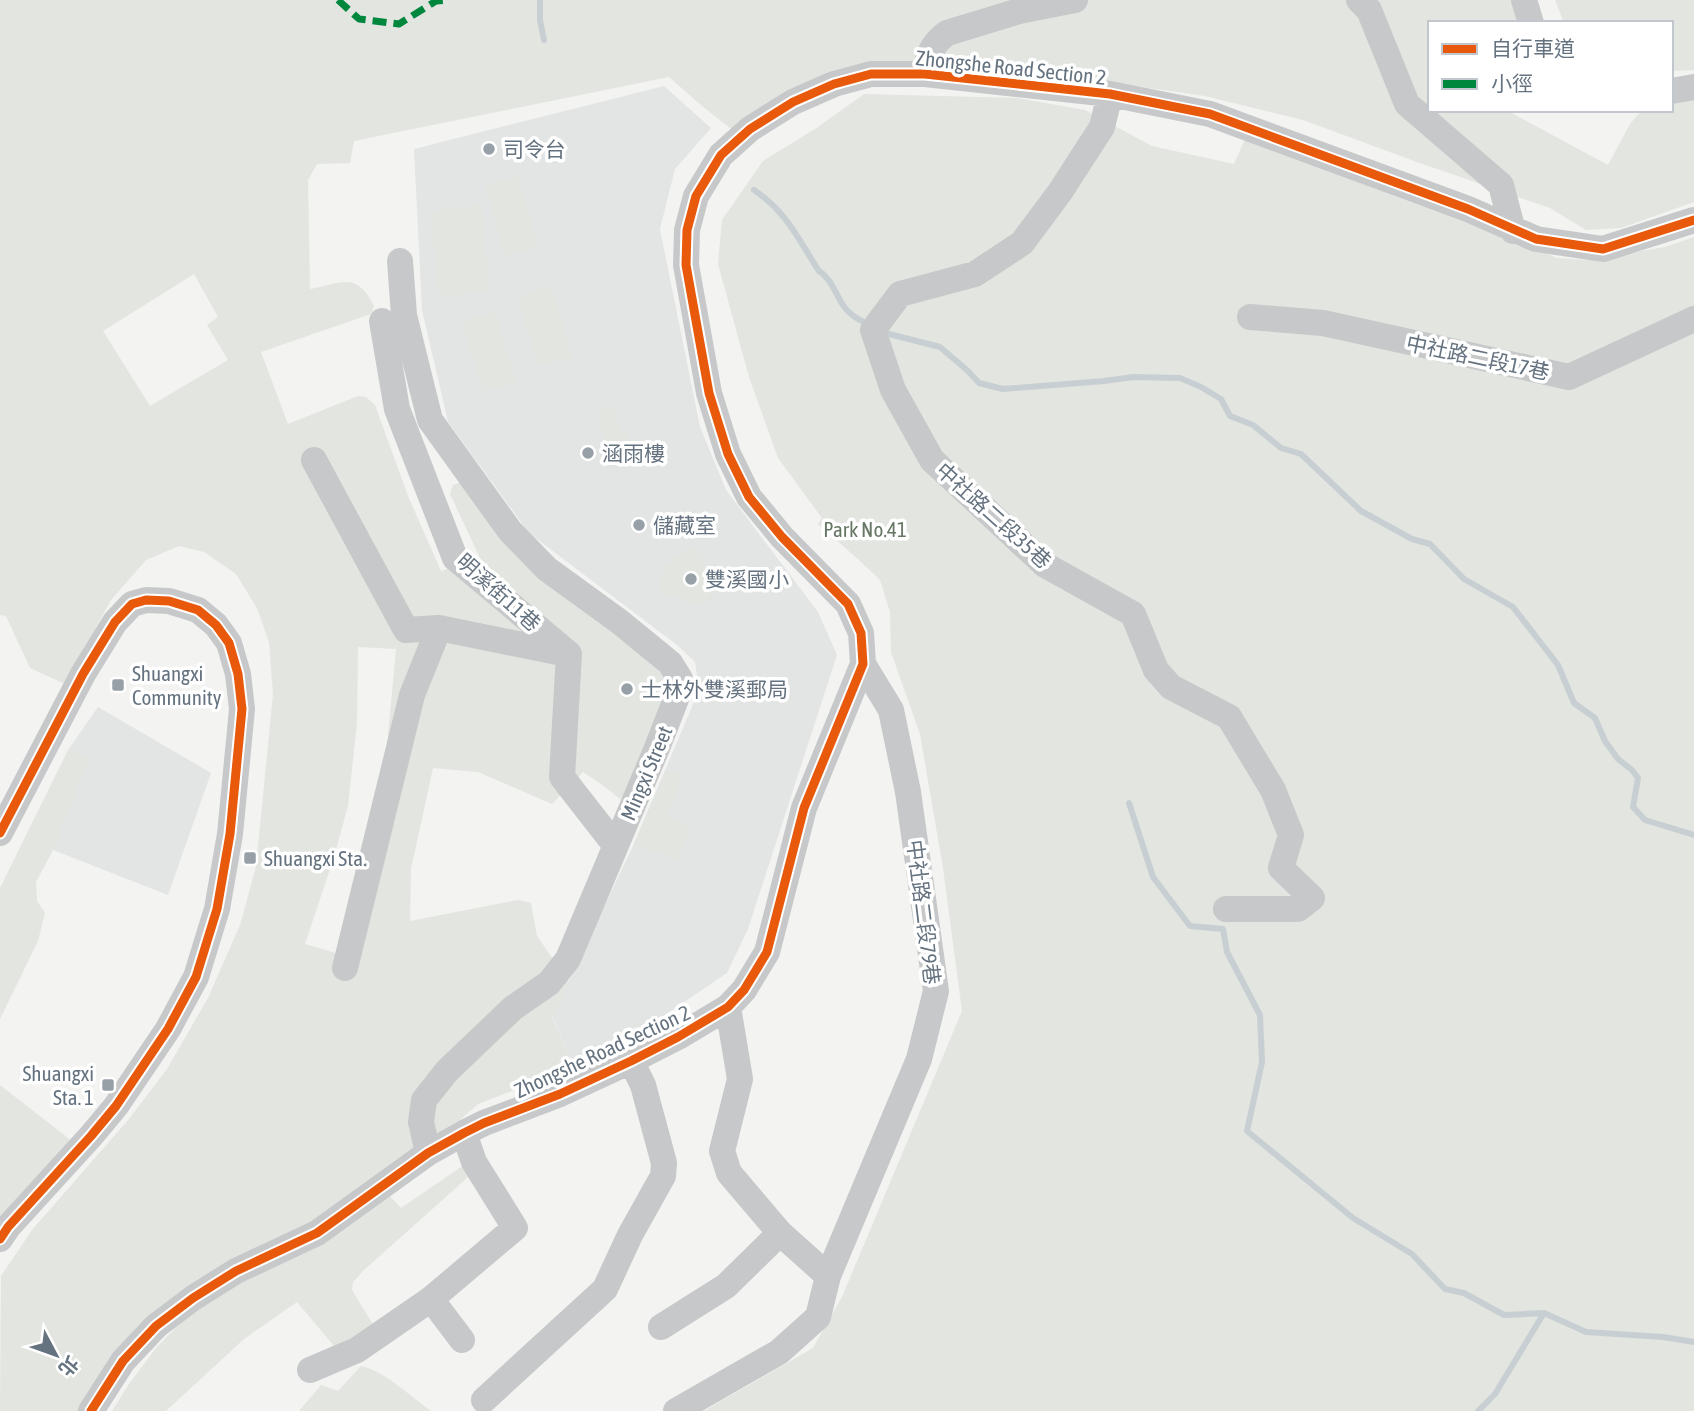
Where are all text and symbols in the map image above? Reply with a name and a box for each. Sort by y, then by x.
legend [1428,21,1673,112]
text: 自行車道 [1491,36,1575,60]
street label: Zhongshe Road Section 2 [915,45,1107,89]
text: 小徑 [1491,71,1533,95]
place label: 司令台 [503,137,566,161]
marker: 司令台 [481,141,497,157]
street label: 中社路二段17巷 [1404,330,1552,384]
place label: 涵雨樓 [602,441,665,465]
marker: 涵雨樓 [580,445,596,461]
street label: 中社路二段35巷 [932,457,1056,573]
place label: 儲藏室 [653,513,716,537]
marker: 儲藏室 [631,517,647,533]
park label: Park No.41 [823,517,907,541]
street label: 明溪街11巷 [452,548,546,636]
place label: 雙溪國小 [705,567,789,591]
marker: 雙溪國小 [683,571,699,587]
place label: Shuangxi Community [132,661,222,709]
marker: Shuangxi Community [110,677,126,693]
place label: 士林外雙溪郵局 [641,677,788,701]
marker: 士林外雙溪郵局 [619,681,635,697]
street label: Mingxi Street [615,722,677,824]
street label: 中社路二段79巷 [903,838,945,986]
place label: Shuangxi Sta. [264,846,367,870]
marker: Shuangxi Sta. [242,850,258,866]
street label: Zhongshe Road Section 2 [510,1000,694,1102]
place label: Shuangxi Sta. 1 [23,1061,94,1109]
marker: Shuangxi Sta. 1 [100,1077,116,1093]
north arrow [21,1320,91,1390]
text: 北 [54,1352,83,1381]

